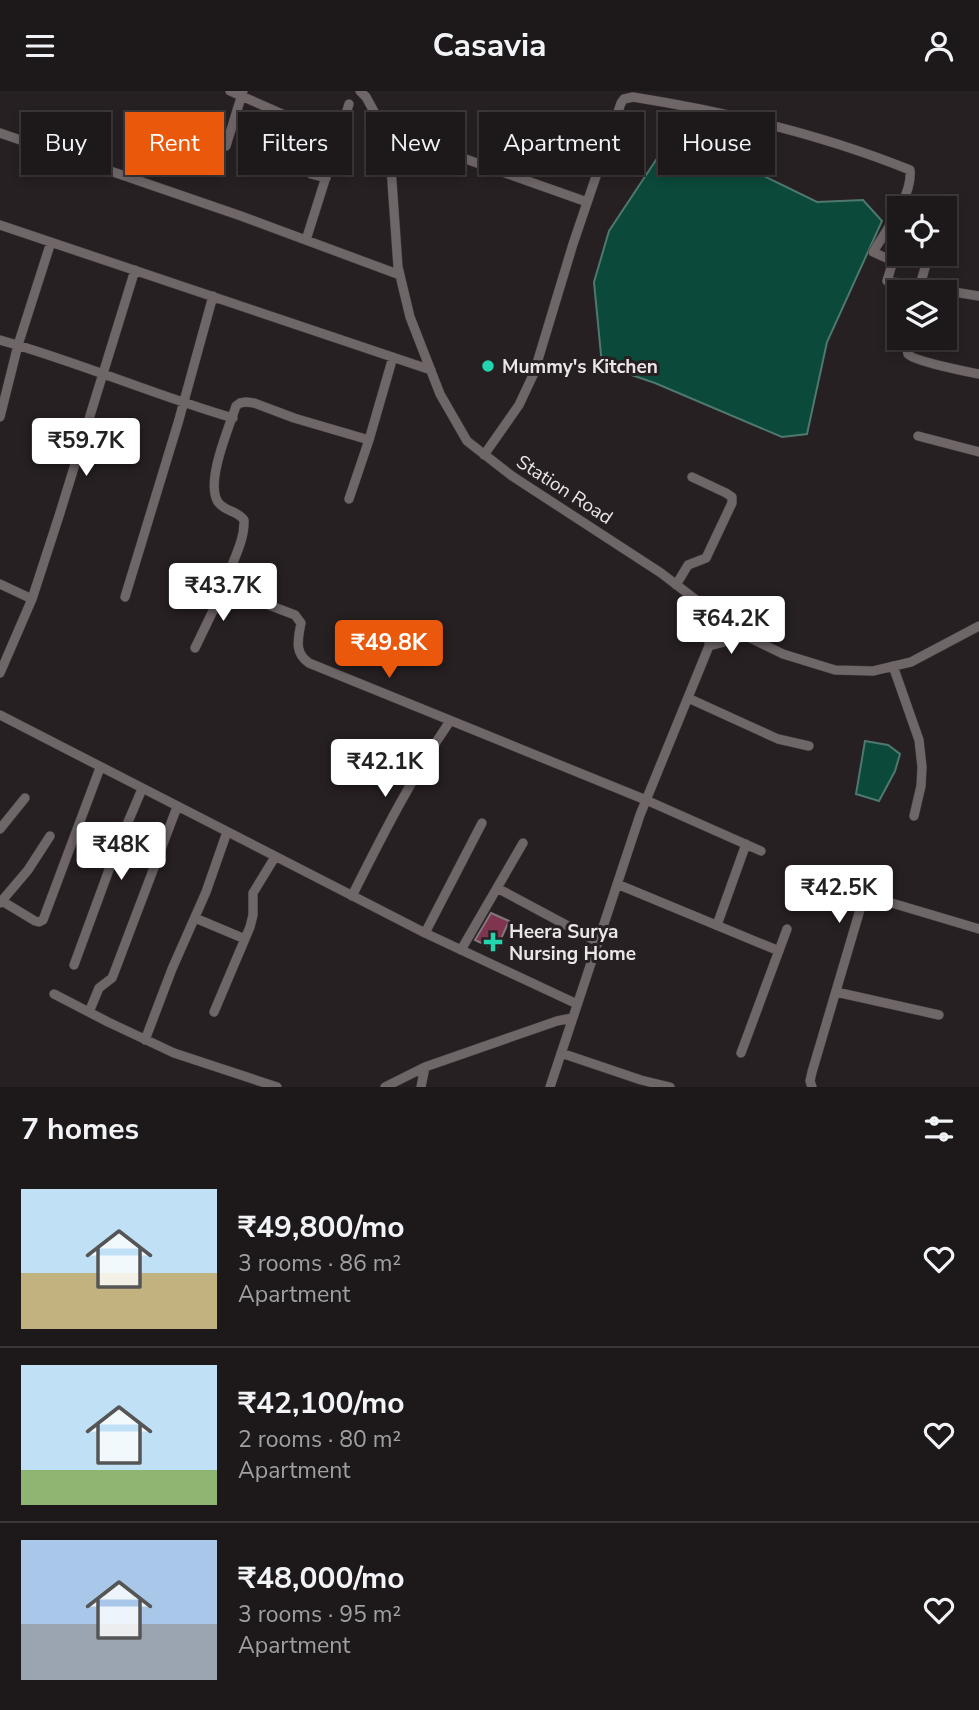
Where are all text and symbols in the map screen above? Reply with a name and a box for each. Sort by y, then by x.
text: Casavia [432,24,547,67]
icon: menu [21,27,59,65]
icon: person [920,27,958,65]
chip: Buy [21,112,111,175]
chip: Rent [125,112,224,175]
chip: Filters [238,112,352,175]
chip: New [366,112,465,175]
chip: Apartment [479,112,644,175]
chip: House [658,112,775,175]
map controls [887,196,957,350]
button: locate [887,196,957,266]
button: layers [887,280,957,350]
place label: Mummy's Kitchen [502,354,658,380]
marker: Mummy's Kitchen [480,358,496,374]
pin: ₹59.7K [29,419,143,478]
text: ₹59.7K [48,425,124,456]
street label: Station Road [511,449,618,531]
pin: ₹43.7K [166,563,280,623]
text: ₹43.7K [185,570,261,601]
pin: ₹64.2K [674,596,788,656]
text: ₹64.2K [693,603,769,634]
pin: ₹49.8K [332,621,446,680]
text: ₹49.8K [351,627,427,658]
pin: ₹42.1K [328,739,442,799]
text: ₹42.1K [347,746,423,777]
pin: ₹48K [80,823,162,882]
text: ₹48K [93,829,149,860]
pin: ₹42.5K [782,865,896,925]
text: ₹42.5K [801,872,877,903]
place label: Heera Surya Nursing Home [509,919,636,967]
marker: Heera Surya Nursing Home [483,932,503,952]
text: 7 homes [21,1109,139,1150]
icon: filters [920,1110,958,1148]
text: ₹49,800/mo [238,1207,405,1248]
icon: home [77,1217,161,1301]
icon: heart [920,1240,958,1278]
text: 3 rooms · 86 m² [238,1248,401,1279]
text: Apartment [238,1279,350,1310]
text: ₹42,100/mo [238,1383,405,1424]
icon: home [77,1393,161,1477]
icon: heart [920,1416,958,1454]
text: 2 rooms · 80 m² [238,1424,401,1455]
text: Apartment [238,1455,350,1486]
text: ₹48,000/mo [238,1558,405,1599]
icon: home [77,1568,161,1652]
icon: heart [920,1591,958,1629]
text: 3 rooms · 95 m² [238,1599,401,1630]
text: Apartment [238,1630,350,1661]

